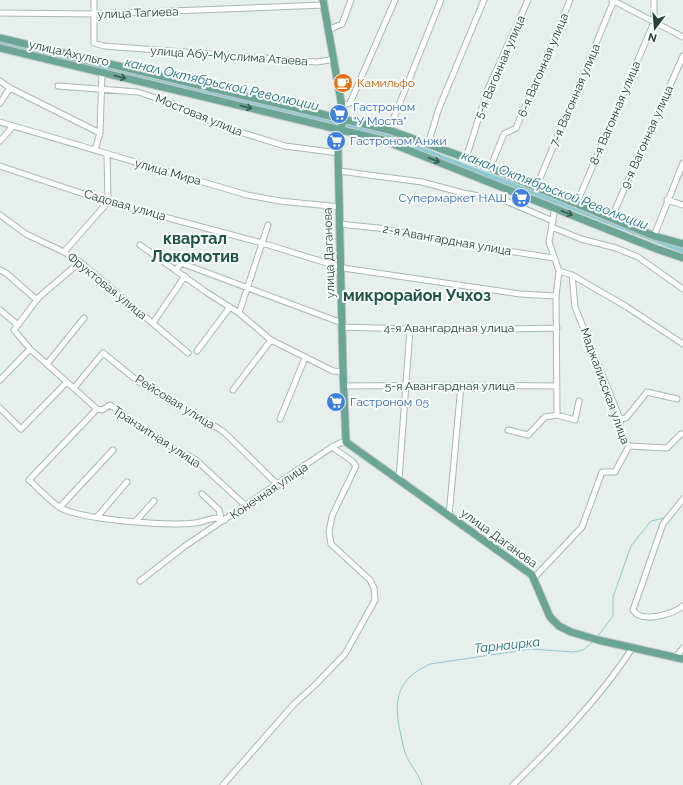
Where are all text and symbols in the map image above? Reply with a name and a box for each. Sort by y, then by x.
street label: улица Тагиева [97,5,179,21]
north arrow [635,8,675,48]
street label: 6-я Вагонная улица [515,11,571,119]
street label: 5-я Вагонная улица [472,13,528,121]
text: N [647,30,658,45]
street label: улица Ахульго [27,37,111,69]
street label: 7-я Вагонная улица [547,41,603,149]
street label: улица Абу-Муслима Атаева [150,44,308,68]
water label: канал Октябрьской Революции [124,54,320,114]
street label: 8-я Вагонная улица [587,59,643,167]
cafe icon: Камильфо [332,72,354,94]
one-way arrow [113,73,126,81]
place label: Камильфо [357,76,415,90]
street label: 9-я Вагонная улица [618,83,676,191]
street label: Мостовая улица [153,91,245,139]
place label: Гастроном "У Моста" [353,100,415,128]
supermarket icon: Гастроном "У Моста" [328,103,350,125]
one-way arrow [239,104,252,111]
supermarket icon: Гастроном Анжи [325,130,347,152]
place label: Гастроном Анжи [350,134,447,148]
water label: канал Октябрьской Революции [460,147,650,233]
street label: улица Мира [133,156,203,188]
one-way arrow [427,156,439,164]
street label: Садовая улица [82,187,168,223]
supermarket icon: Супермаркет НАШ [510,187,532,209]
place label: Супермаркет НАШ [399,191,507,205]
street label: улица Даганова [320,207,338,299]
one-way arrow [561,209,573,217]
street label: 2-я Авангардная улица [382,222,512,258]
district label: квартал Локомотив [151,229,239,266]
street label: Фруктовая улица [64,250,150,322]
district label: микрорайон Учхоз [343,286,491,305]
street label: 4-я Авангардная улица [384,321,514,335]
street label: Маджалисская улица [577,326,633,446]
street label: Рейсовая улица [133,372,217,432]
street label: 5-я Авангардная улица [385,379,515,393]
supermarket icon: Гастроном 05 [325,391,347,413]
place label: Гастроном 05 [350,395,430,409]
street label: Транзитная улица [110,403,204,471]
street label: Конечная улица [227,460,311,522]
street label: улица Даганова [458,506,540,570]
water label: Тарнаирка [473,634,541,656]

